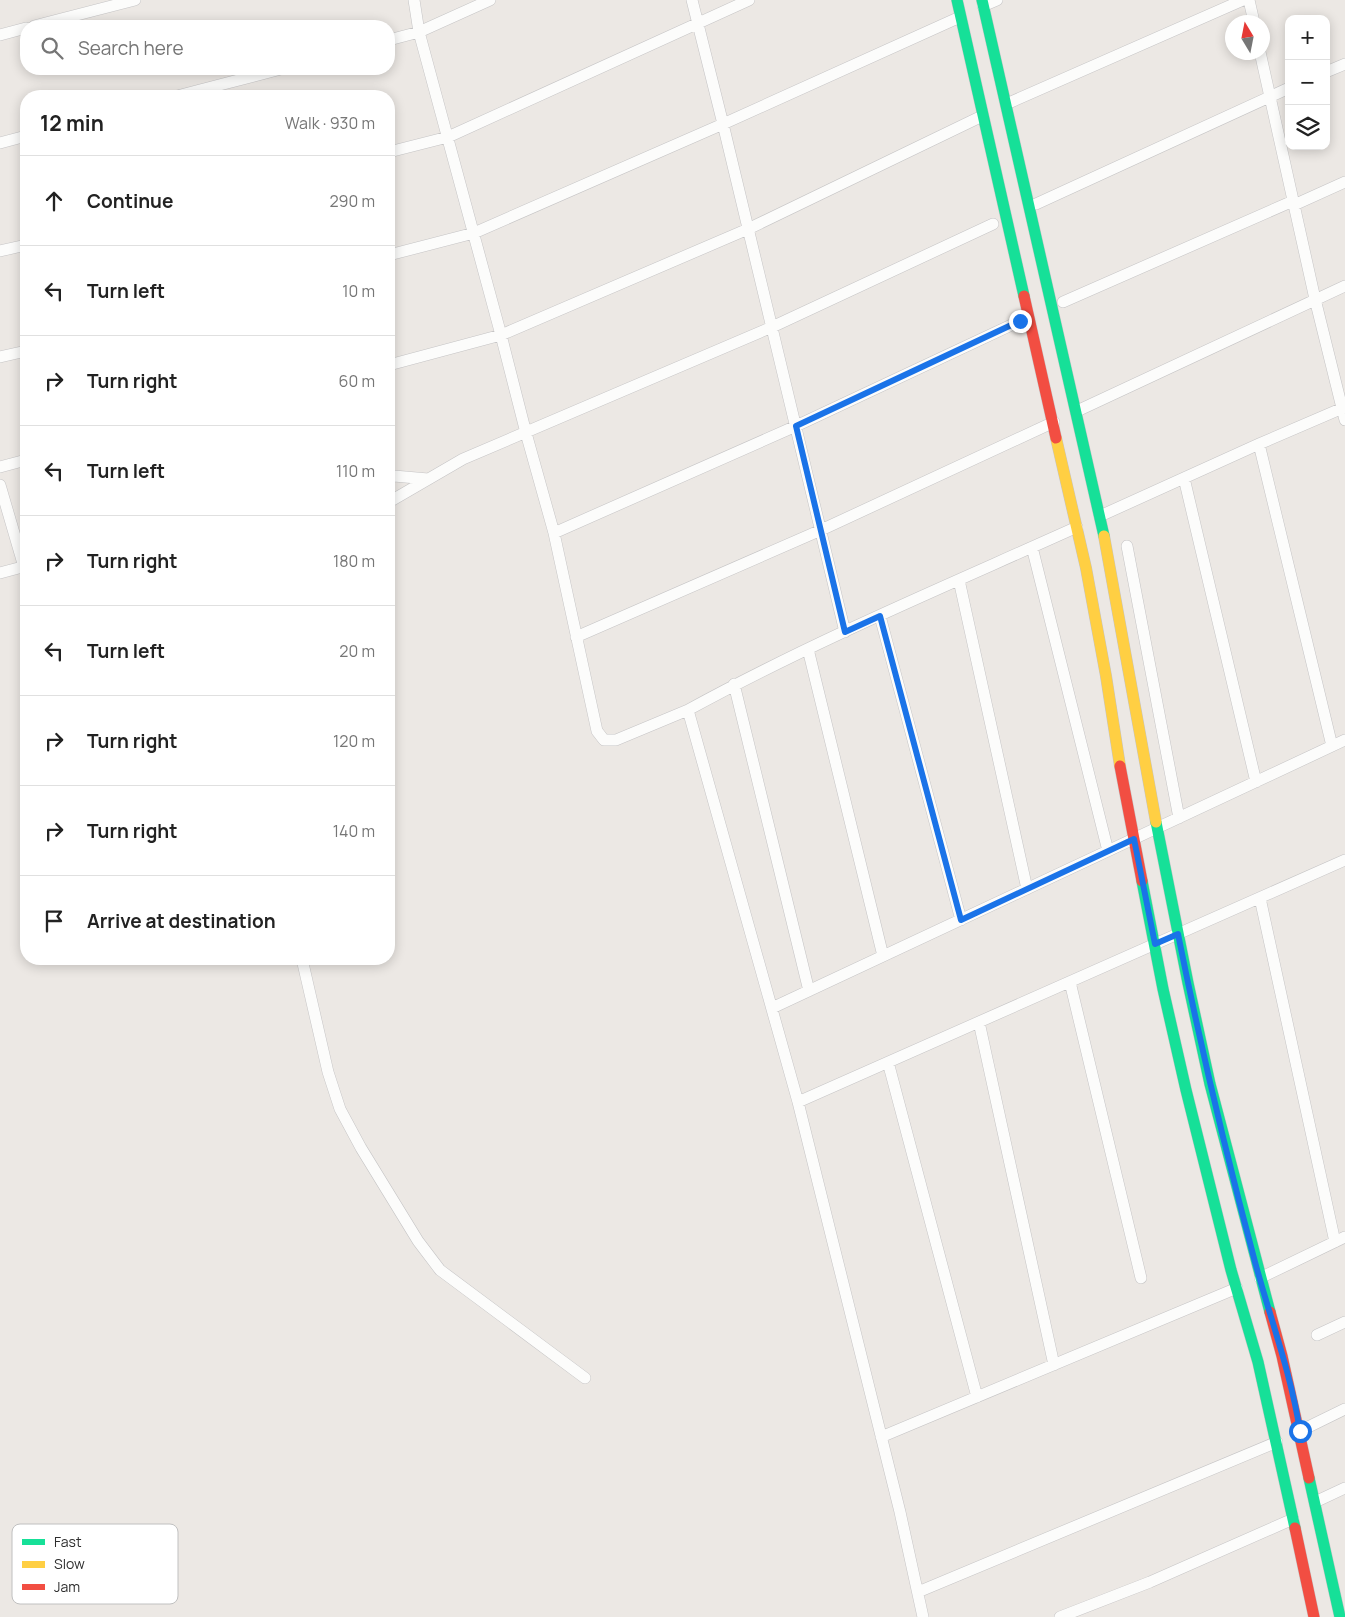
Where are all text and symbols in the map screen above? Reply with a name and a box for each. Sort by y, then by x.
north arrow [1225,15,1270,60]
map controls [1285,15,1330,150]
button: + [1285,15,1330,60]
search box [20,20,395,75]
icon: search [38,34,66,62]
text: Search here [78,35,184,61]
button: − [1285,60,1330,105]
button: layers [1285,105,1330,150]
text: 12 min [40,109,104,137]
text: Walk · 930 m [285,112,375,134]
icon: ahead [40,187,68,215]
text: Continue [87,188,173,214]
text: 290 m [329,190,375,212]
icon: left [40,277,68,305]
text: Turn left [87,278,165,304]
text: 10 m [342,280,375,302]
route end [1009,310,1032,333]
icon: right [40,367,68,395]
text: Turn right [87,368,177,394]
text: 60 m [339,370,375,392]
icon: left [40,457,68,485]
text: Turn left [87,458,165,484]
text: 110 m [336,460,375,482]
icon: right [40,547,68,575]
text: Turn right [87,548,177,574]
text: 180 m [333,550,375,572]
icon: left [40,637,68,665]
text: Turn left [87,638,165,664]
text: 20 m [339,640,375,662]
icon: right [40,727,68,755]
text: Turn right [87,728,177,754]
text: 120 m [333,730,375,752]
icon: right [40,817,68,845]
text: Turn right [87,818,177,844]
text: 140 m [333,820,375,842]
icon: arrive [40,907,68,935]
text: Arrive at destination [87,908,276,934]
route start [1289,1420,1312,1443]
legend [12,1524,178,1604]
text: Fast [54,1532,82,1551]
text: Slow [54,1554,85,1573]
text: Jam [54,1577,80,1596]

